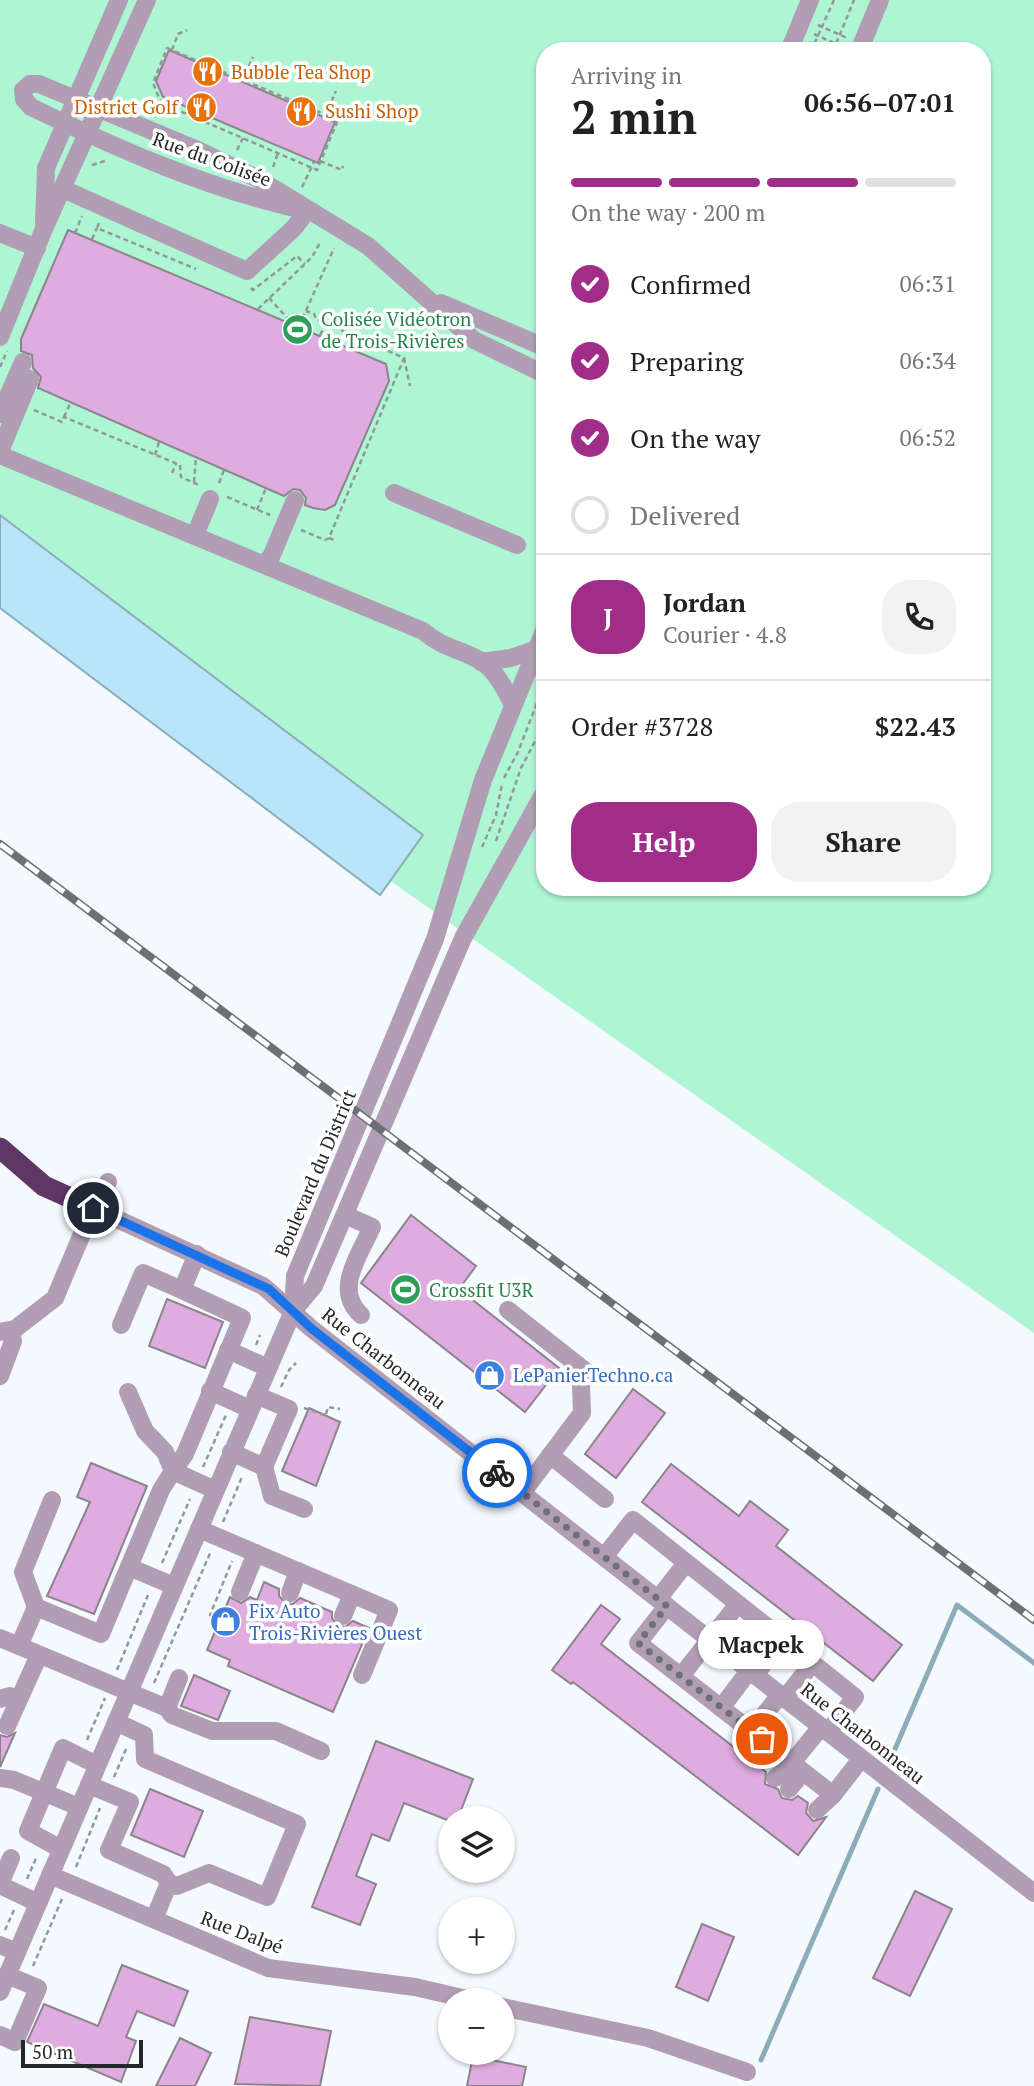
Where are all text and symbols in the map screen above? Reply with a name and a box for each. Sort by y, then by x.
restaurant icon: Bubble Tea Shop [191,55,225,89]
place label: Bubble Tea Shop [231,59,371,84]
text: Arriving in [571,60,682,91]
text: 06:56–07:01 [804,85,956,119]
text: 2 min [571,86,697,147]
restaurant icon: District Golf [184,90,218,124]
place label: District Golf [74,94,179,119]
restaurant icon: Sushi Shop [285,94,319,128]
place label: Sushi Shop [325,98,418,123]
street label: Rue du Colisée [149,126,275,192]
text: On the way · 200 m [571,197,765,228]
icon: check [571,265,609,303]
text: Confirmed [630,267,751,301]
text: 06:31 [899,268,956,299]
place label: Colisée Vidéotron de Trois-Rivières [321,306,471,353]
sports icon: Colisée Vidéotron de Trois-Rivières [281,313,315,347]
icon: check [571,342,609,380]
text: Preparing [630,344,743,378]
text: 06:34 [899,345,956,376]
icon: check [571,419,609,457]
text: On the way [630,421,761,455]
text: 06:52 [899,422,956,453]
text: Delivered [630,498,740,532]
button: phone [882,580,956,654]
text: Jordan [663,585,746,619]
text: J [603,600,613,634]
text: Courier · 4.8 [663,619,787,650]
text: Order #3728 [571,709,713,743]
text: $22.43 [875,709,956,743]
button: Help [571,802,757,882]
button: Share [771,802,956,882]
street label: Boulevard du District [268,1085,361,1260]
pin [63,1178,123,1238]
icon: home [74,1189,112,1227]
sports icon: Crossfit U3R [389,1273,423,1307]
place label: Crossfit U3R [429,1277,534,1302]
street label: Rue Charbonneau [317,1301,452,1414]
shop icon: LePanierTechno.ca [473,1358,507,1392]
place label: LePanierTechno.ca [513,1362,674,1387]
courier [462,1438,532,1508]
icon: bike [478,1454,516,1492]
place label: Fix Auto Trois-Rivières Ouest [249,1598,422,1645]
shop icon: Fix Auto Trois-Rivières Ouest [209,1605,243,1639]
callout: Macpek [699,1620,825,1669]
text: Macpek [718,1629,804,1660]
street label: Rue Charbonneau [796,1676,931,1789]
pin [732,1709,792,1769]
icon: bag [743,1720,781,1758]
map controls [438,1806,515,2065]
button: layers [438,1806,515,1883]
button: + [438,1897,515,1974]
street label: Rue Dalpé [197,1904,287,1959]
button: − [438,1988,515,2065]
scale bar [21,2037,144,2069]
text: 50 m [32,2039,73,2064]

